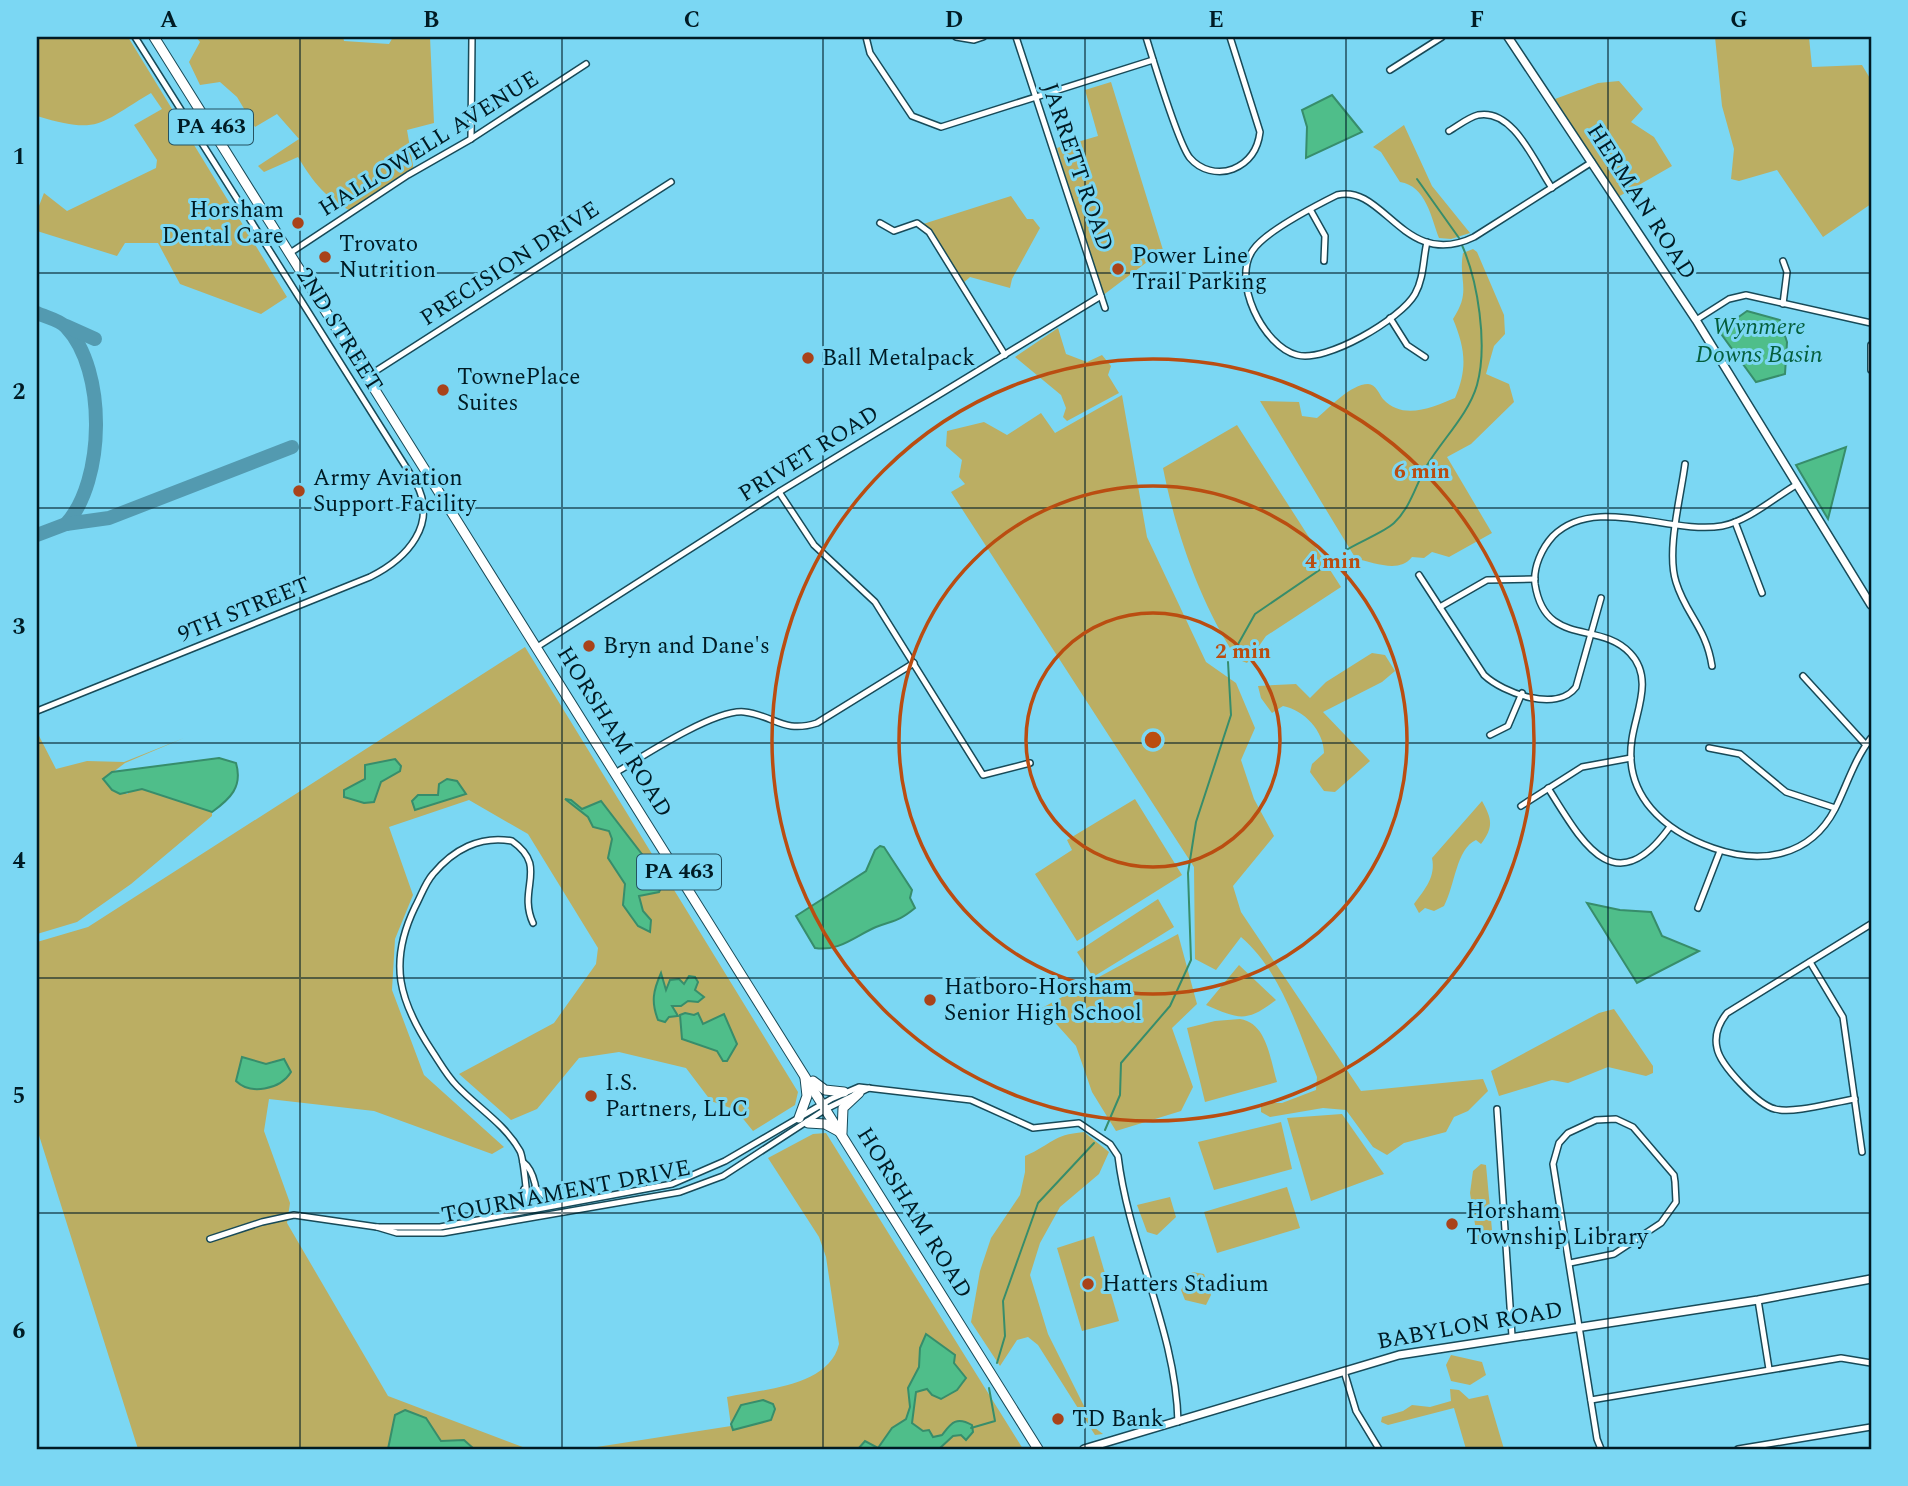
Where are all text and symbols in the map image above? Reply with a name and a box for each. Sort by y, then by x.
text: A [160,3,178,38]
text: B [423,3,439,38]
text: C [684,3,700,38]
text: D [945,3,963,38]
text: E [1208,3,1224,38]
text: F [1470,3,1484,38]
text: G [1730,3,1748,38]
street label: HALLOWELL AVENUE [312,62,546,226]
street label: JARRETT ROAD [1032,78,1122,256]
road number: PA 463 [169,110,253,144]
street label: HERMAN ROAD [1577,117,1705,287]
text: 1 [13,140,25,175]
place label: Horsham Dental Care [162,193,284,254]
street label: PRECISION DRIVE [413,193,607,335]
marker: Horsham Dental Care [290,215,306,231]
place label: Trovato Nutrition [339,227,436,288]
place label: Power Line Trail Parking [1132,239,1267,300]
marker: Trovato Nutrition [317,249,333,265]
street label: 2ND STREET [287,261,391,399]
marker: Power Line Trail Parking [1110,261,1126,277]
water label: Wynmere Downs Basin [1695,309,1823,373]
place label: Ball Metalpack [822,341,975,376]
marker: Ball Metalpack [800,350,816,366]
place label: TownePlace Suites [457,360,580,421]
text: 2 [13,375,26,410]
marker: TownePlace Suites [435,382,451,398]
street label: PRIVET ROAD [732,397,886,511]
text: 6 min [1394,456,1450,488]
place label: Army Aviation Support Facility [313,461,477,522]
marker: Army Aviation Support Facility [291,483,307,499]
text: 4 min [1305,546,1361,578]
street label: 9TH STREET [173,568,315,652]
text: 3 [13,610,26,645]
place label: Bryn and Dane's [603,629,770,664]
text: 2 min [1215,636,1271,668]
marker: Bryn and Dane's [581,638,597,654]
street label: HORSHAM ROAD [547,639,681,825]
centre of rings [1141,728,1165,752]
text: 4 [13,844,26,879]
road number: PA 463 [637,854,721,890]
place label: Hatboro-Horsham Senior High School [944,970,1142,1031]
marker: Hatboro-Horsham Senior High School [922,992,938,1008]
place label: I.S. Partners, LLC [605,1066,748,1127]
text: 5 [13,1079,25,1114]
marker: I.S. Partners, LLC [583,1088,599,1104]
street label: HORSHAM ROAD [847,1120,981,1306]
street label: TOURNAMENT DRIVE [438,1151,694,1233]
place label: Horsham Township Library [1466,1194,1649,1255]
marker: Horsham Township Library [1444,1216,1460,1232]
place label: Hatters Stadium [1102,1267,1269,1302]
marker: Hatters Stadium [1080,1276,1096,1292]
street label: BABYLON ROAD [1374,1292,1566,1360]
text: 6 [13,1314,26,1349]
place label: TD Bank [1072,1402,1164,1437]
marker: TD Bank [1050,1411,1066,1427]

